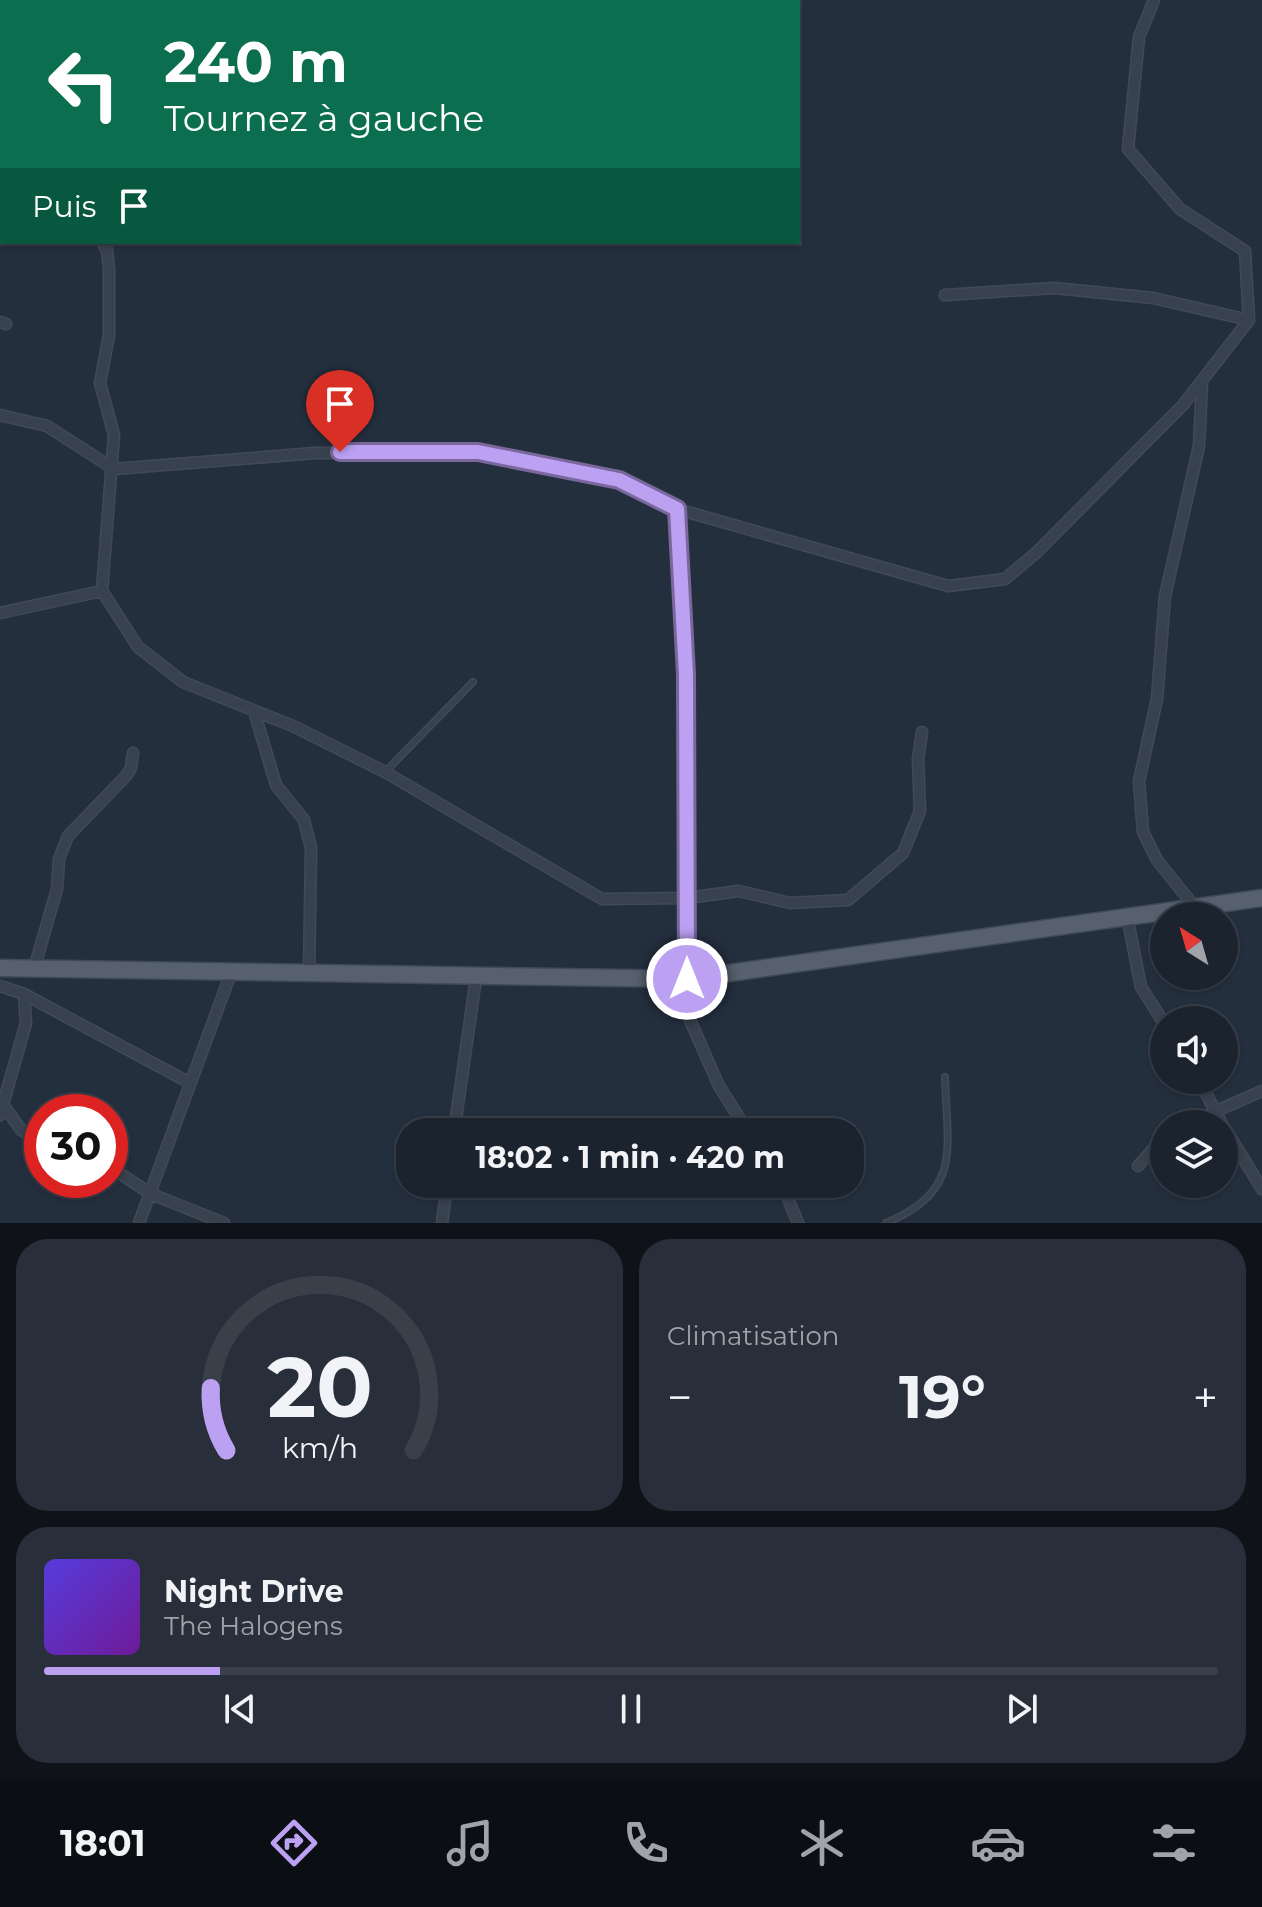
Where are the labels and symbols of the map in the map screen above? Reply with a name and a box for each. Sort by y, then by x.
pin [306,370,374,452]
north arrow [1150,902,1238,990]
position arrow [645,937,729,1021]
speed limit sign: 30 [24,1094,128,1198]

